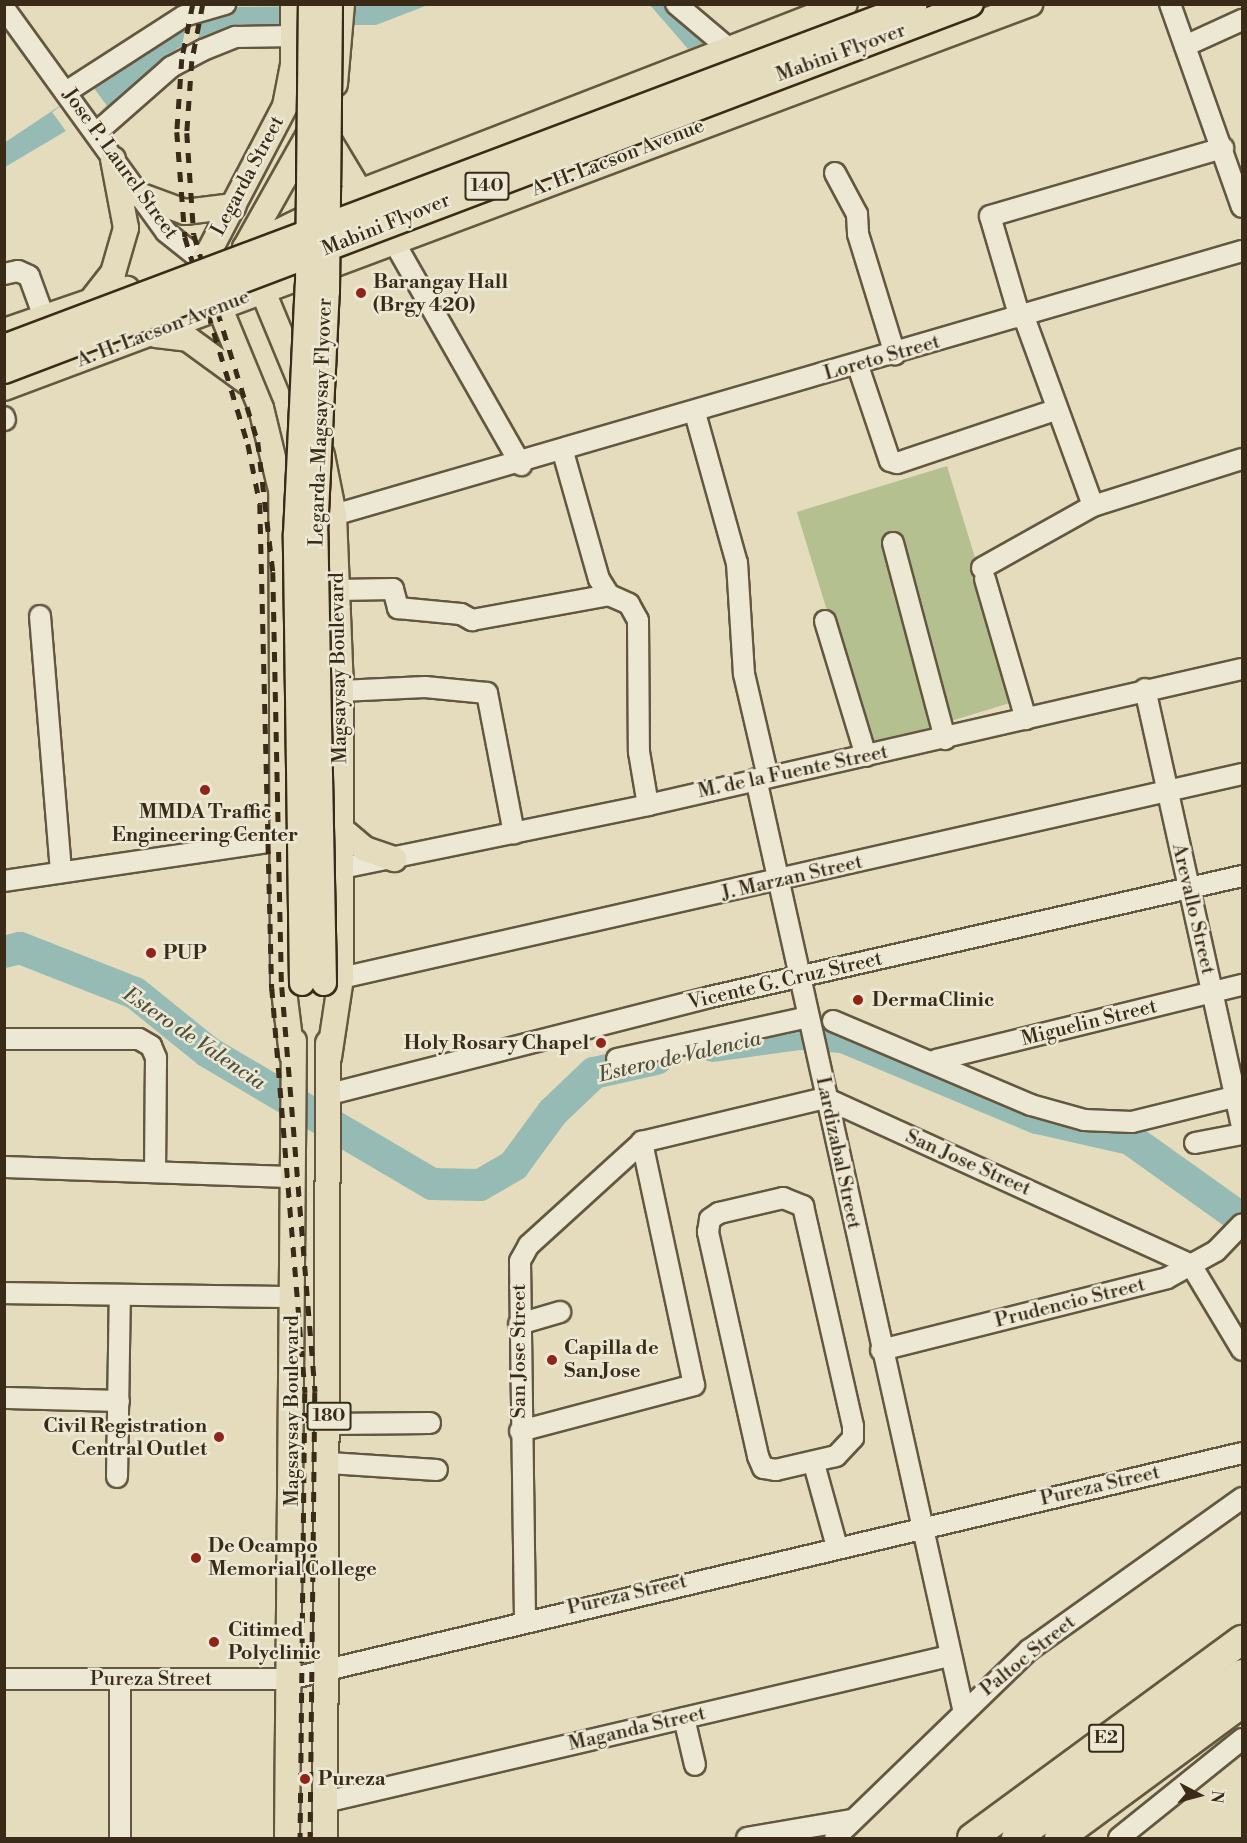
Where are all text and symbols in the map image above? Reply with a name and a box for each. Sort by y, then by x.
street label: Mabini Flyover [773,18,909,88]
street label: Jose P. Laurel Street [57,84,183,244]
street label: Legarda Street [206,112,290,240]
street label: A. H. Lacson Avenue [528,114,708,202]
road number: 140 [464,171,510,201]
street label: Mabini Flyover [318,188,454,262]
place label: Barangay Hall (Brgy 420) [373,270,508,317]
street label: A. H. Lacson Avenue [73,285,253,373]
marker: Barangay Hall (Brgy 420) [354,286,368,300]
street label: Legarda-Magsaysay Flyover [305,297,337,547]
street label: Loreto Street [821,330,943,386]
street label: Magsaysay Boulevard [325,572,353,764]
street label: M. de la Fuente Street [696,740,890,804]
marker: MMDA Traffic Engineering Center [198,783,212,797]
place label: MMDA Traffic Engineering Center [112,800,298,847]
street label: Arevallo Street [1166,841,1220,977]
street label: J. Marzan Street [719,850,865,906]
place label: PUP [163,941,206,965]
marker: PUP [144,946,158,960]
street label: Vicente G. Cruz Street [685,947,885,1015]
water label: Estero de Valencia [118,982,270,1096]
place label: DermaClinic [872,988,994,1012]
marker: DermaClinic [849,991,867,1009]
street label: Miguelin Street [1019,995,1159,1051]
water label: Estero de Valencia [596,1026,764,1088]
place label: Holy Rosary Chapel [404,1031,589,1055]
marker: Holy Rosary Chapel [594,1036,608,1050]
street label: Lardizabal Street [810,1075,866,1231]
street label: San Jose Street [902,1125,1034,1201]
street label: Prudencio Street [992,1273,1148,1333]
street label: San Jose Street [507,1284,531,1418]
street label: Magsaysay Boulevard [280,1315,304,1507]
place label: Capilla de San Jose [564,1336,659,1383]
marker: Capilla de San Jose [545,1353,559,1367]
road number: 180 [306,1401,352,1431]
place label: Civil Registration Central Outlet [43,1414,207,1461]
marker: Civil Registration Central Outlet [212,1430,226,1444]
street label: Pureza Street [1038,1461,1162,1511]
place label: De Ocampo Memorial College [208,1534,377,1581]
marker: De Ocampo Memorial College [189,1551,203,1565]
street label: Pureza Street [565,1570,689,1620]
street label: Paltoc Street [976,1610,1080,1702]
place label: Citimed Polyclinic [228,1618,321,1665]
marker: Citimed Polyclinic [205,1633,223,1651]
street label: Pureza Street [90,1667,212,1691]
street label: Maganda Street [566,1702,708,1756]
road number: E2 [1088,1723,1124,1753]
north arrow [1169,1765,1229,1825]
place label: Pureza [318,1767,386,1791]
marker: Pureza [296,1770,314,1788]
text: N [1206,1790,1228,1804]

